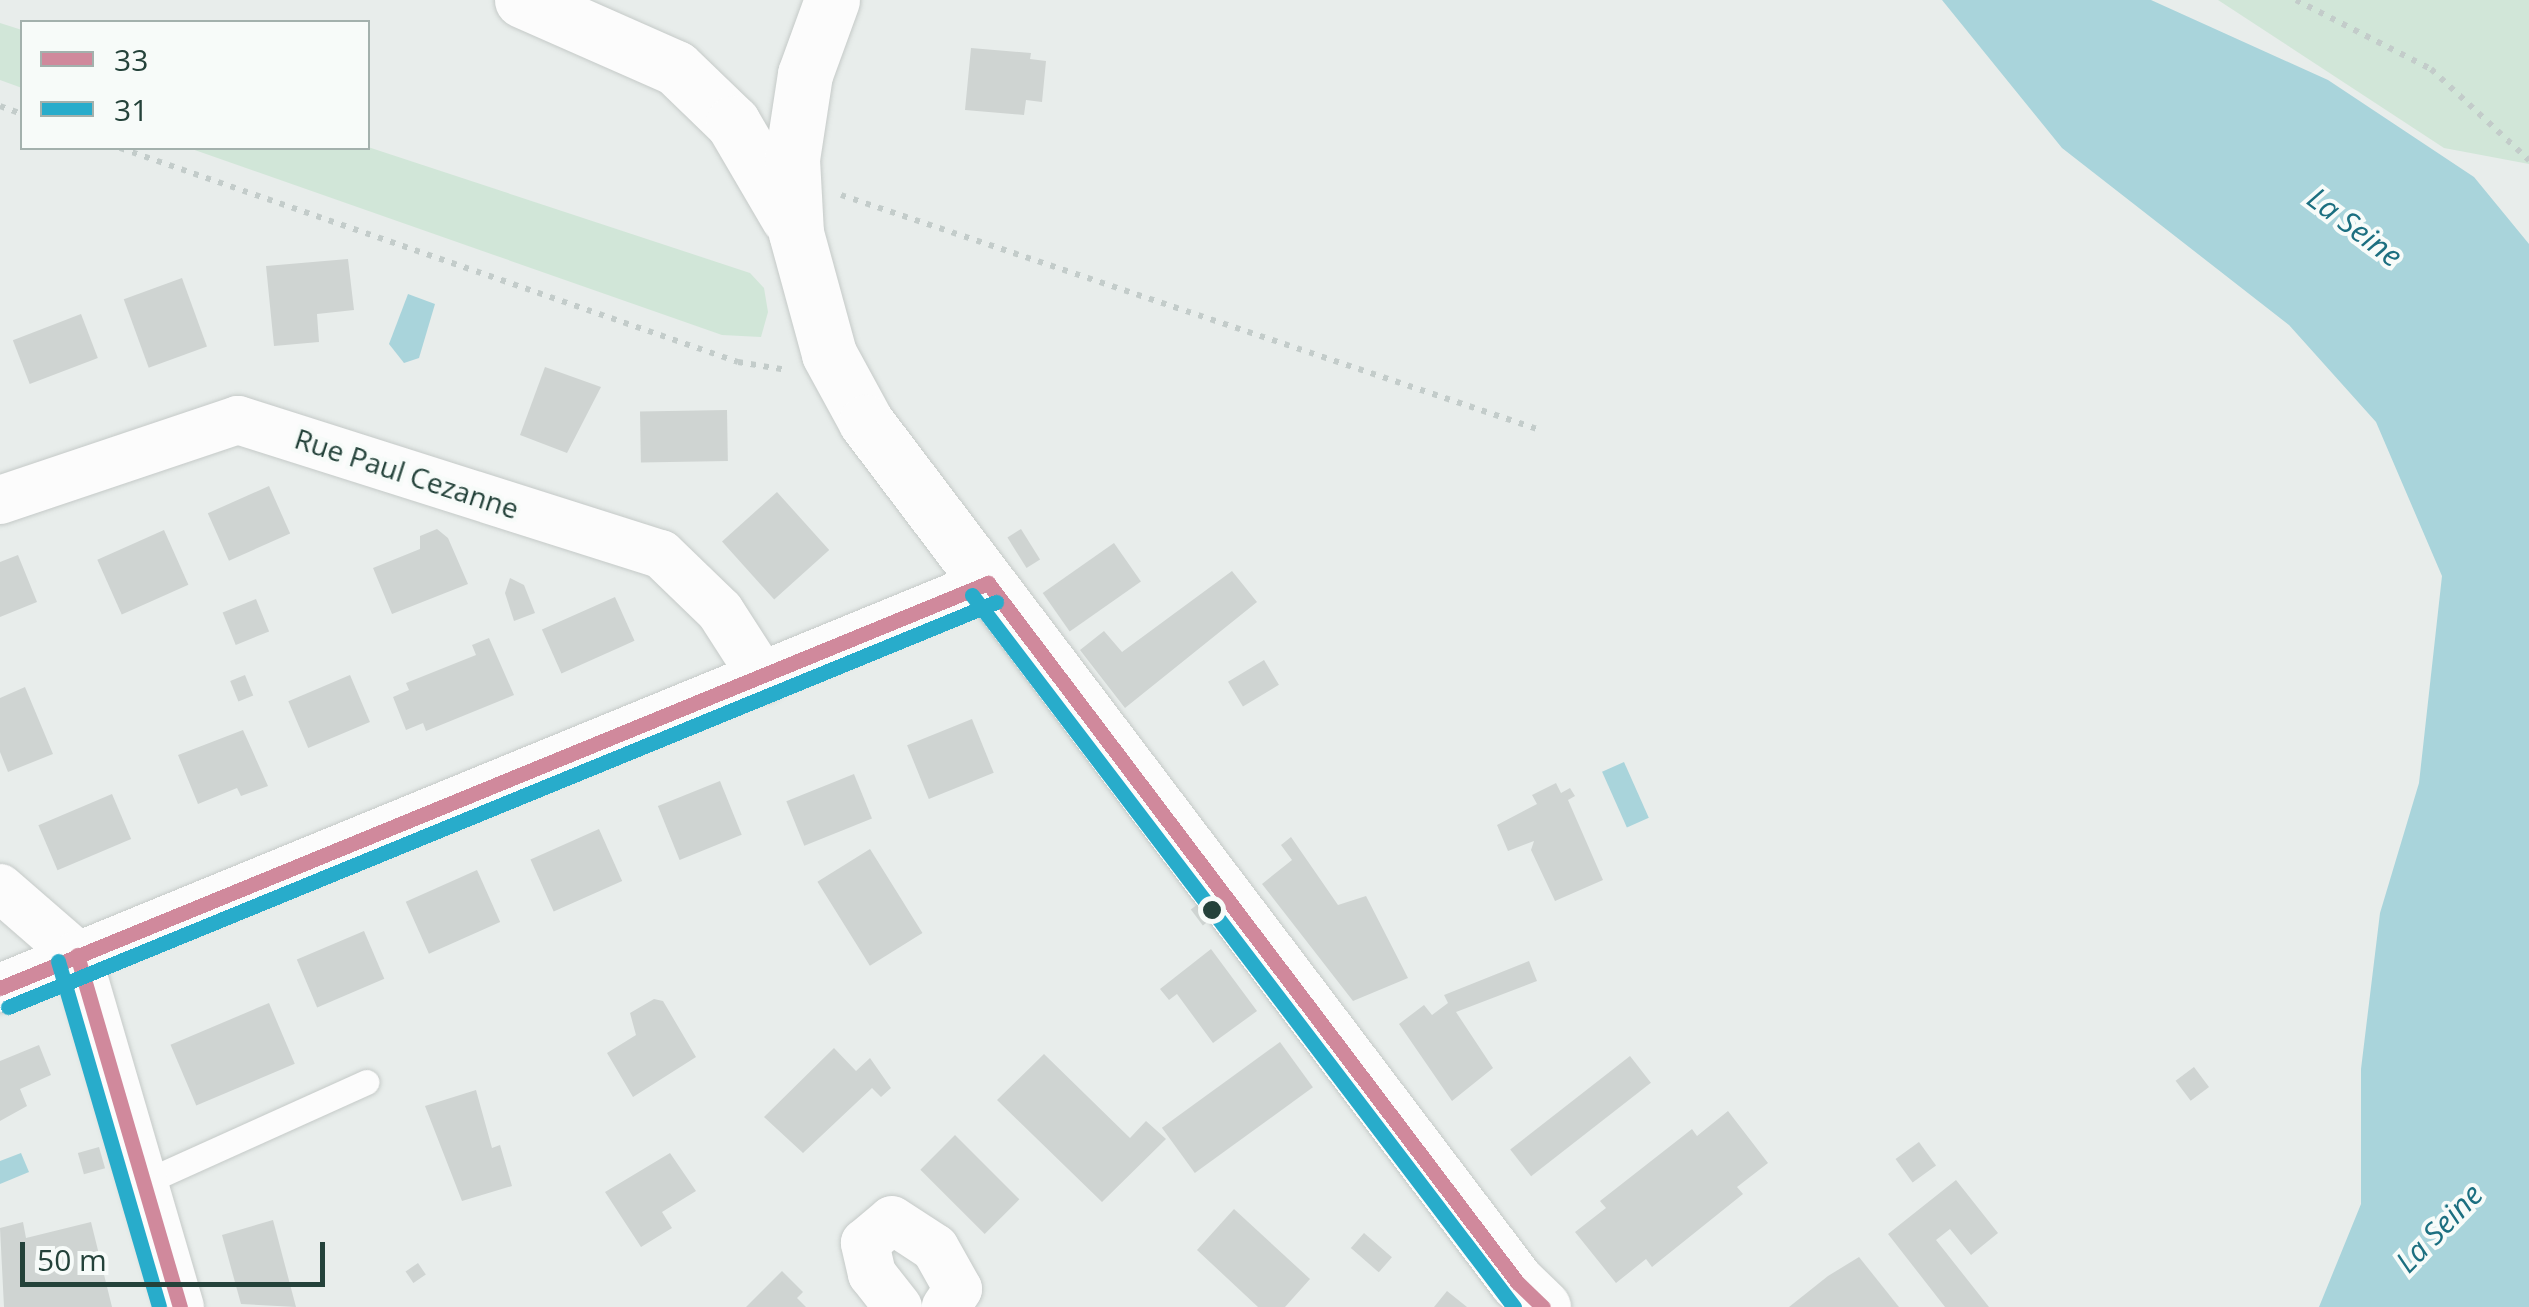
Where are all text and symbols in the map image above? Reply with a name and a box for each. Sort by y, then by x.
legend [20,20,370,150]
text: 33 [114,39,148,80]
text: 31 [114,89,148,130]
water label: La Seine [2301,180,2409,274]
street label: Rue Paul Cezanne [291,421,523,525]
unlabelled marker [1202,900,1222,920]
water label: La Seine [2388,1176,2490,1280]
scale bar [25,1222,330,1284]
text: 50 m [37,1239,107,1280]

